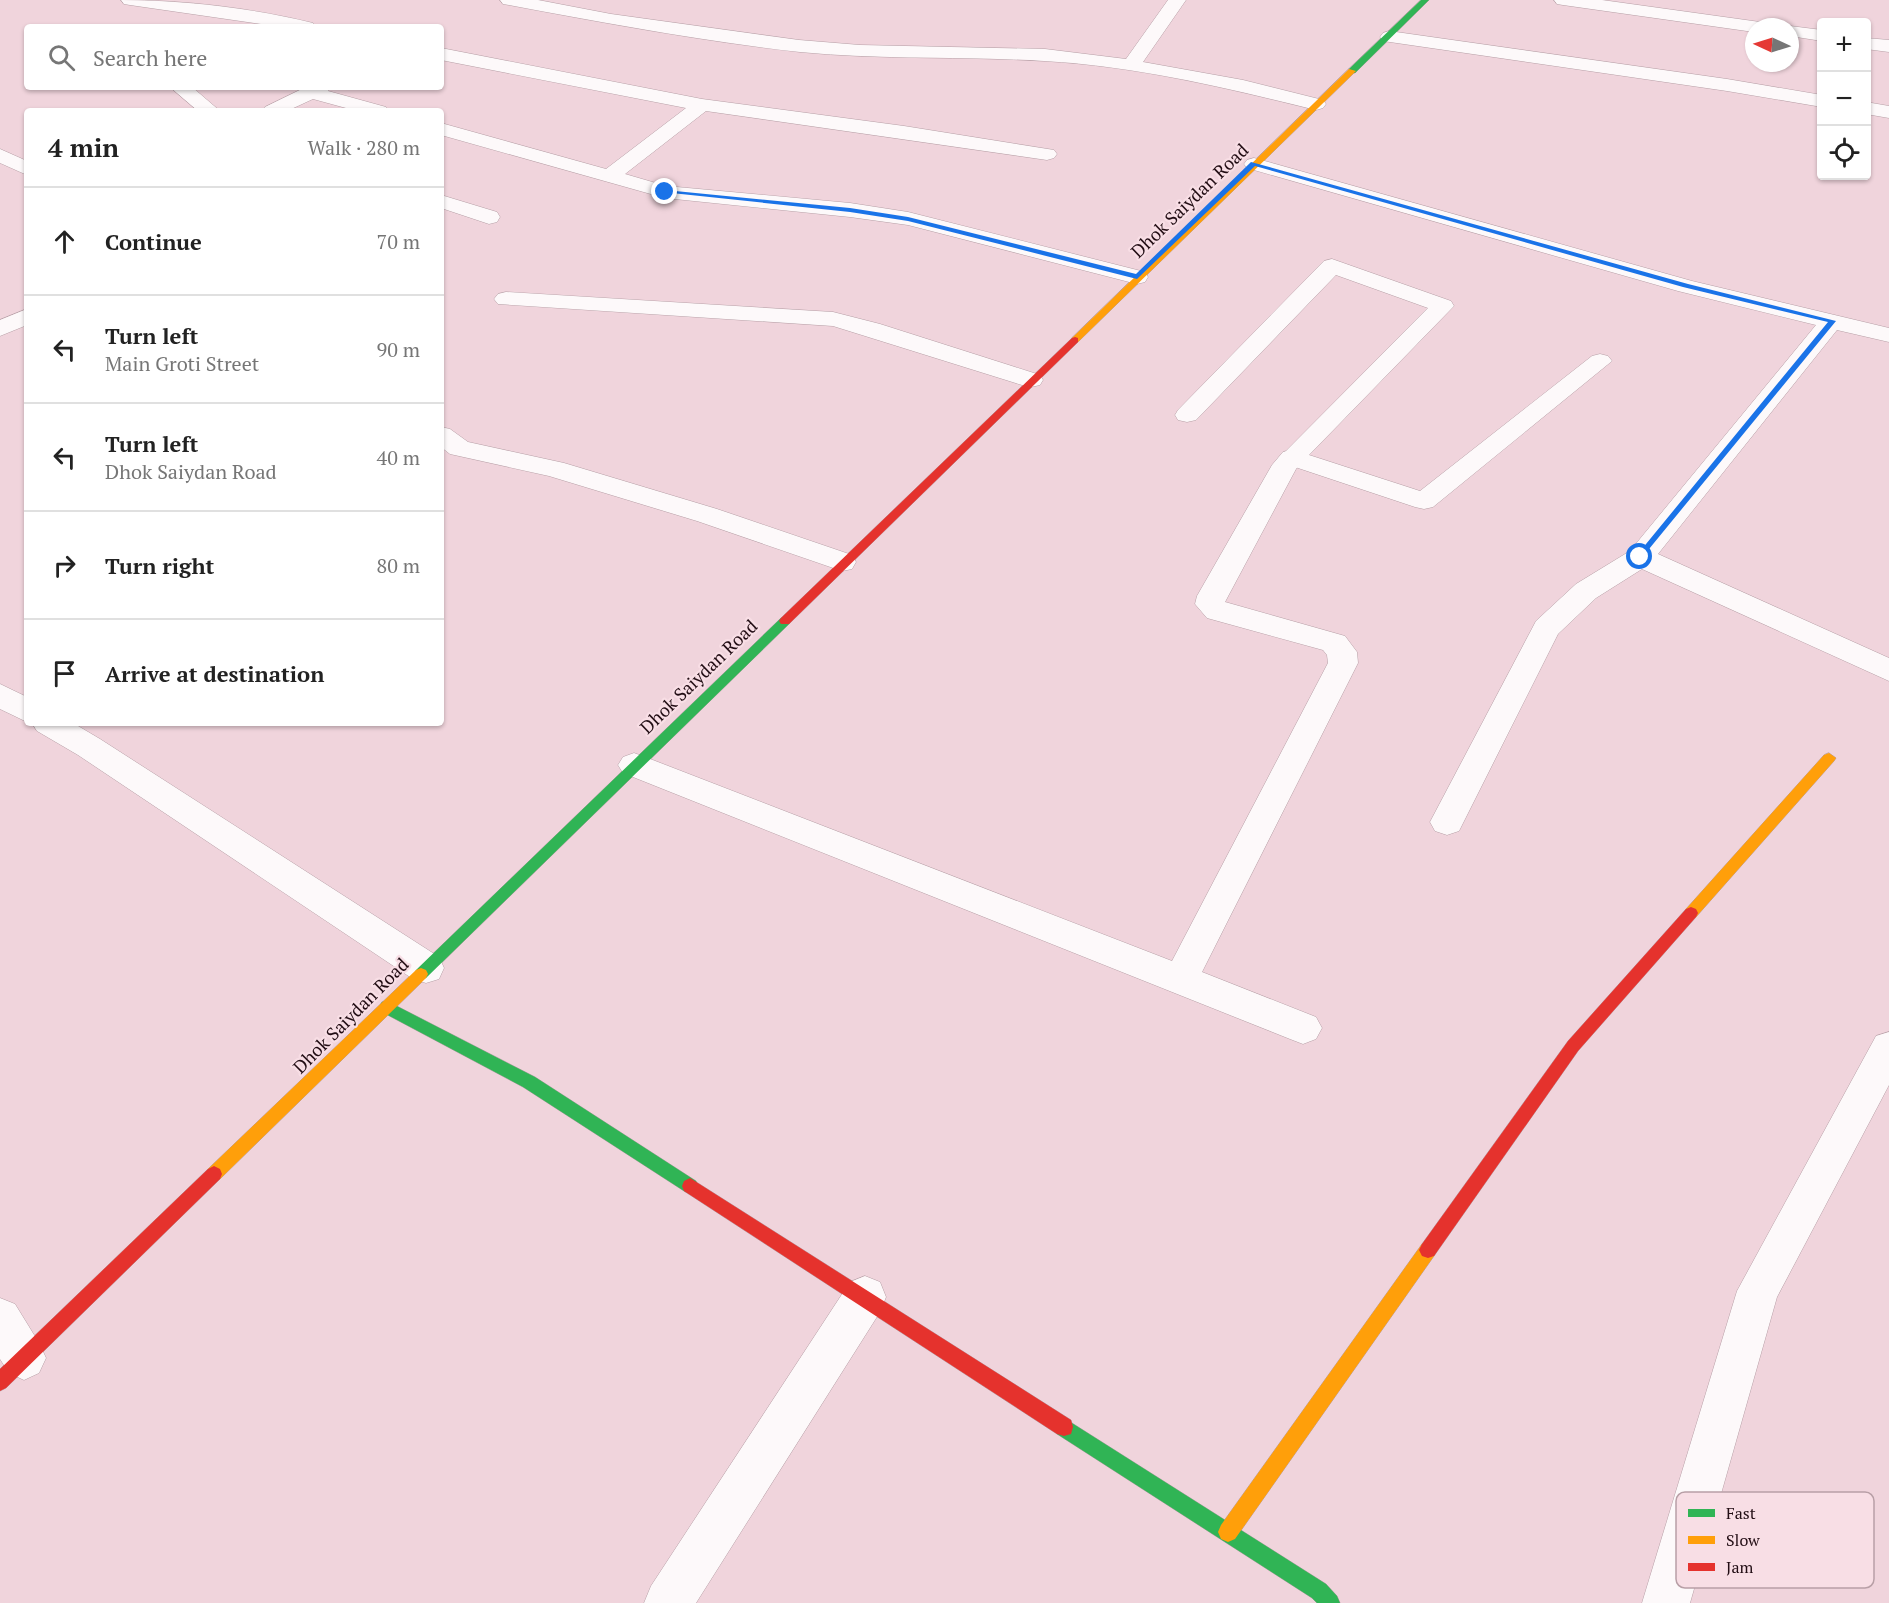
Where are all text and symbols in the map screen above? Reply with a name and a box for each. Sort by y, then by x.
north arrow [1745,18,1799,72]
map controls [1817,18,1871,180]
button: + [1817,18,1871,72]
search box [24,24,444,90]
icon: search [45,41,78,74]
text: Search here [93,43,207,72]
button: − [1817,72,1871,126]
button: locate [1817,126,1871,180]
text: 4 min [48,130,119,164]
text: Walk · 280 m [308,134,420,161]
street label: Dhok Saiydan Road [1125,138,1253,263]
route end [651,178,677,204]
icon: ahead [48,225,81,258]
text: Continue [105,227,202,256]
text: 70 m [377,228,420,255]
text: Turn left [105,321,198,350]
icon: left [48,333,81,366]
text: 90 m [377,336,420,363]
text: Main Groti Street [105,350,259,377]
text: Turn left [105,429,198,458]
icon: left [48,441,81,474]
text: 40 m [377,444,420,471]
text: Dhok Saiydan Road [105,458,277,485]
route start [1626,543,1652,569]
icon: right [48,549,81,582]
text: Turn right [105,551,214,580]
text: 80 m [377,552,420,579]
street label: Dhok Saiydan Road [634,614,762,739]
icon: arrive [48,657,81,690]
text: Arrive at destination [105,659,324,688]
street label: Dhok Saiydan Road [287,952,413,1078]
legend [1676,1492,1874,1588]
text: Fast [1726,1502,1756,1524]
text: Slow [1726,1529,1760,1551]
text: Jam [1726,1556,1754,1578]

